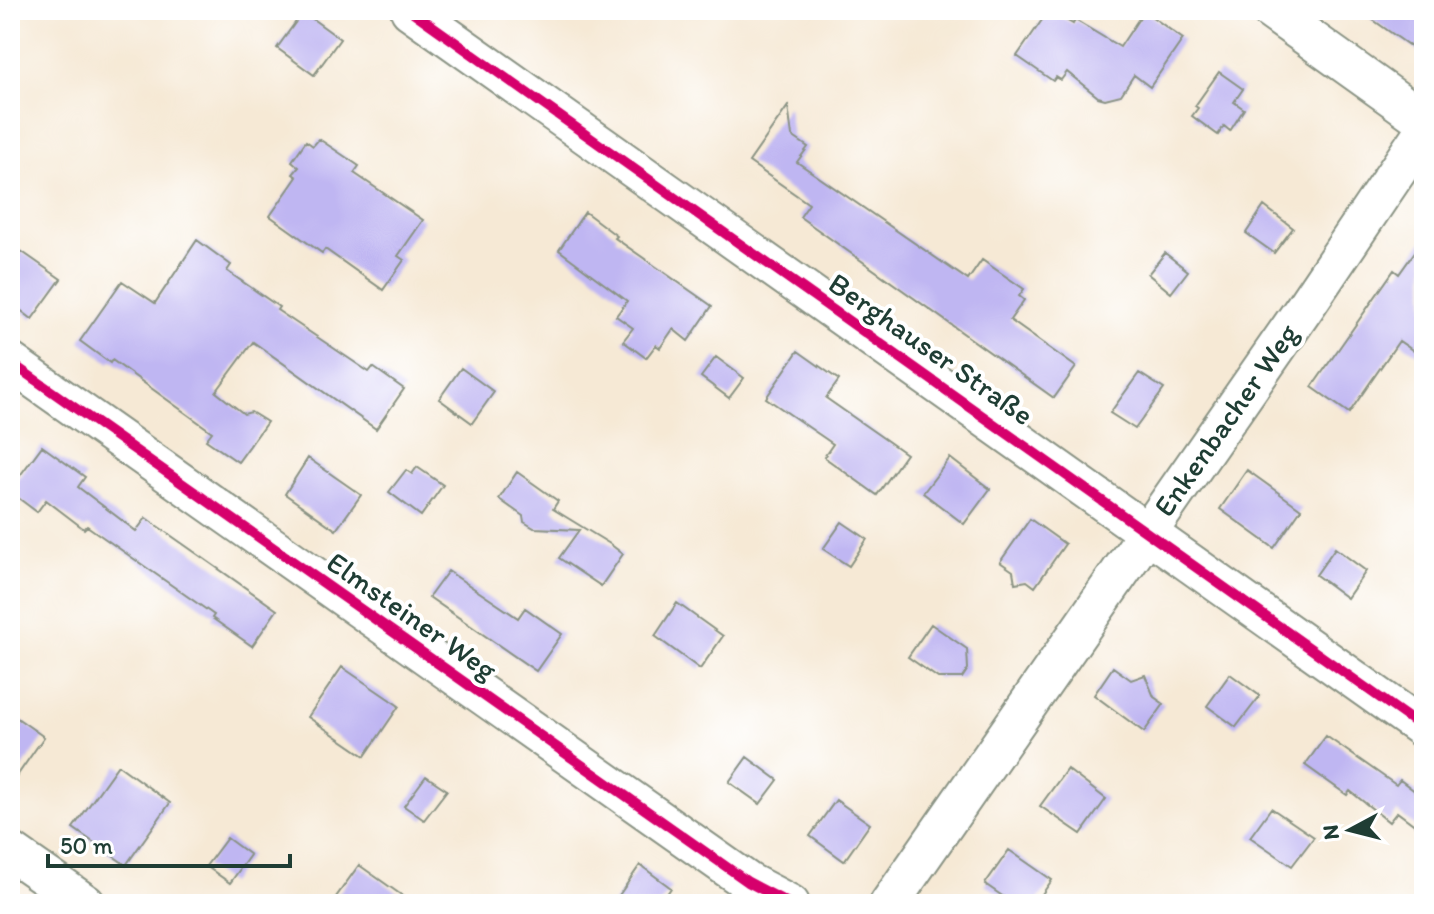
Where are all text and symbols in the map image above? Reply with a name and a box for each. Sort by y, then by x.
street label: Berghauser Straße [822,264,1041,433]
street label: Enkenbacher Weg [1145,315,1306,523]
street label: Elmsteiner Weg [320,543,505,688]
north arrow [1310,790,1390,870]
scale bar [48,818,290,868]
text: N [1316,823,1345,841]
text: 50 m [60,831,113,860]

